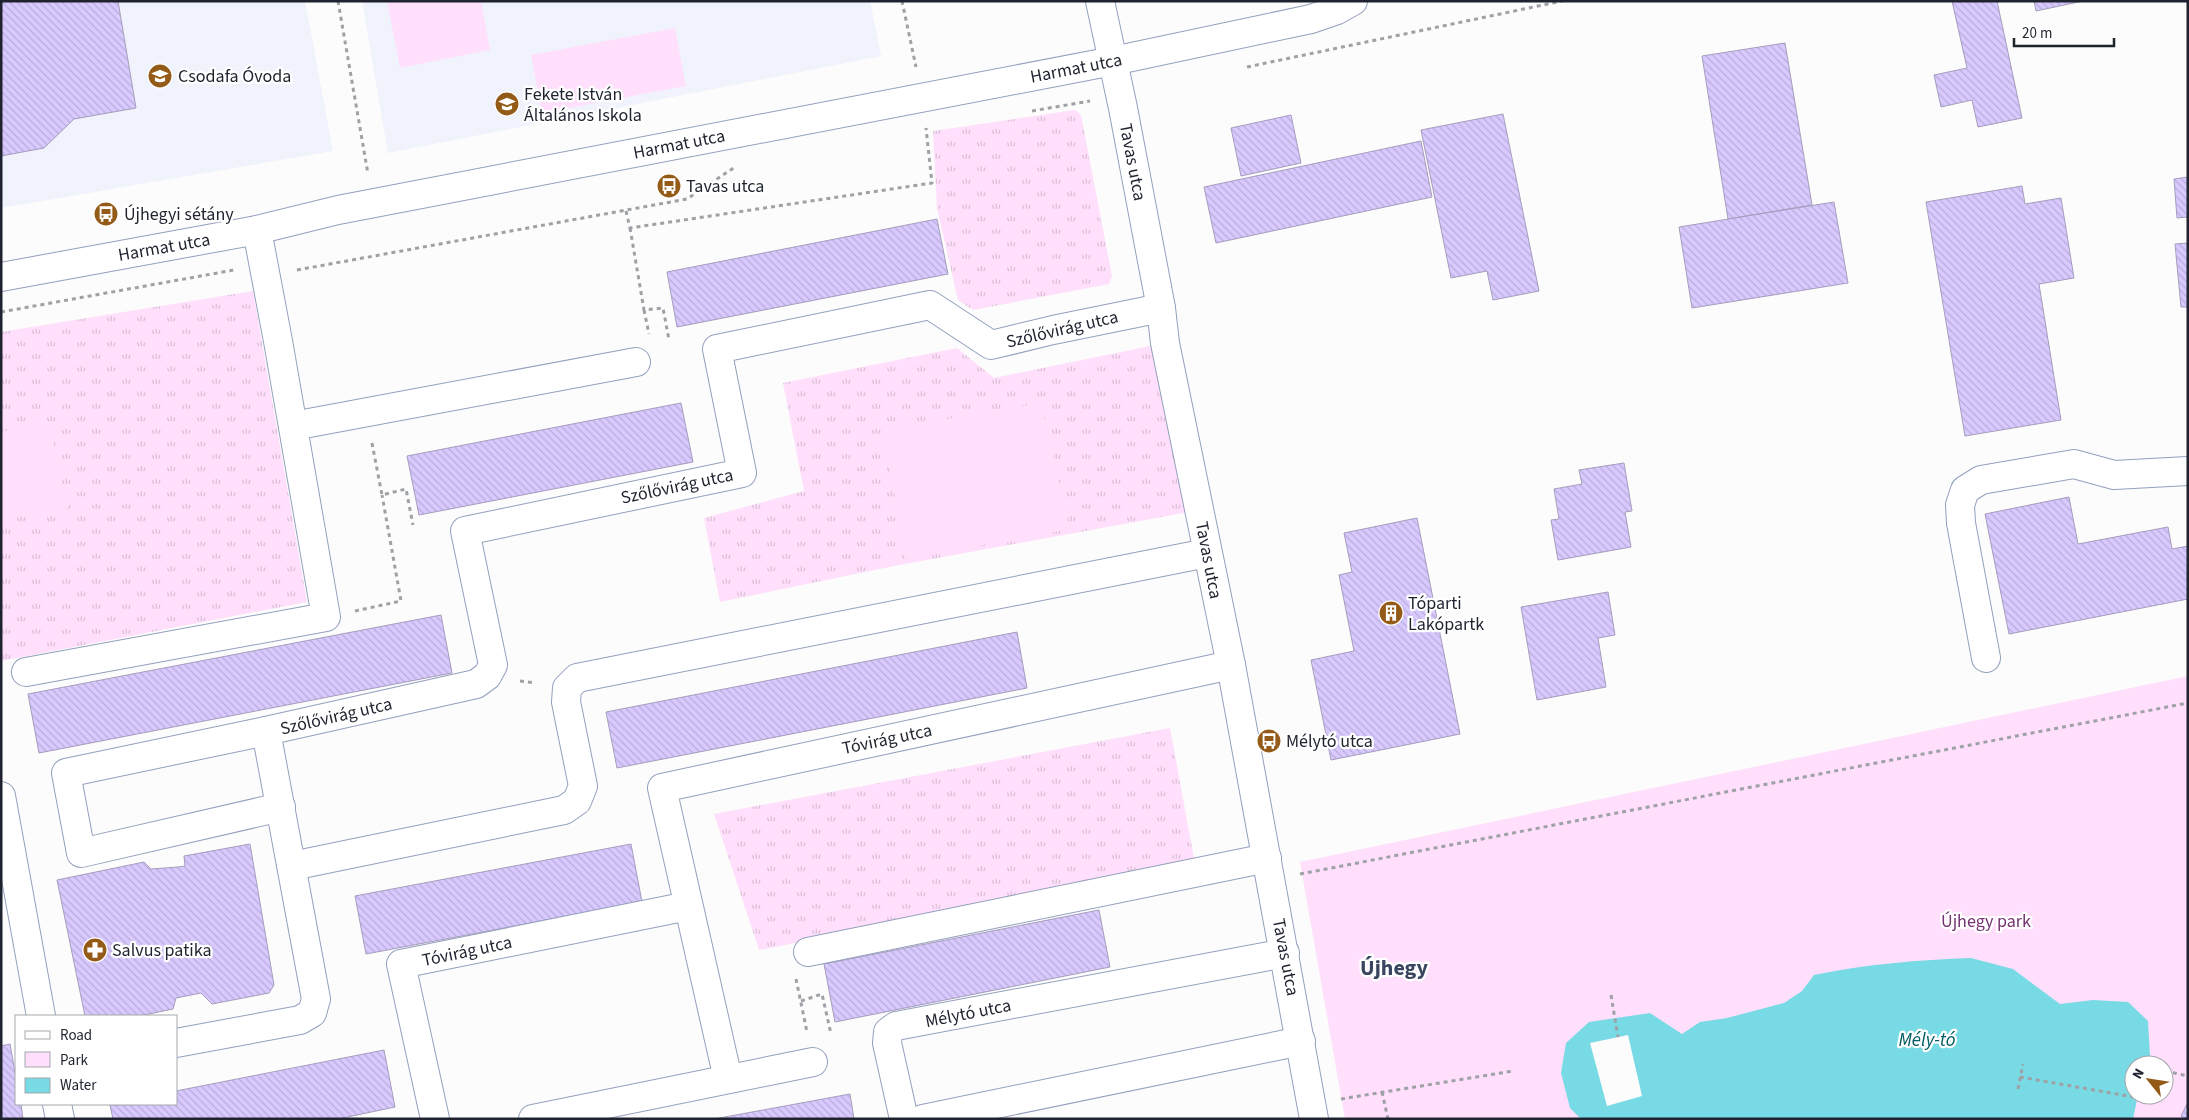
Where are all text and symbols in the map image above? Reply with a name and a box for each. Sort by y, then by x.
scale bar [2014,15,2114,47]
text: 20 m [2022,23,2052,44]
street label: Harmat utca [1028,47,1124,90]
school or university icon: Csodafa Óvoda [147,63,173,89]
place label: Csodafa Óvoda [178,64,291,89]
place label: Fekete István Általános Iskola [524,82,642,128]
school or university icon: Fekete István Általános Iskola [494,91,520,117]
street label: Tavas utca [1113,121,1152,203]
street label: Harmat utca [631,123,727,166]
bus stop icon: Tavas utca [656,173,682,199]
place label: Tavas utca [686,174,764,199]
bus stop icon: Újhegyi sétány [93,201,119,227]
place label: Újhegyi sétány [124,202,234,227]
street label: Harmat utca [116,227,212,268]
street label: Szőlővirág utca [1004,304,1121,355]
street label: Szőlővirág utca [619,462,736,511]
street label: Tavas utca [1189,519,1228,601]
place label: Tóparti Lakópartk [1408,591,1484,637]
building icon: Tóparti Lakópartk [1378,600,1404,626]
street label: Szőlővirág utca [278,691,395,742]
street label: Tóvirág utca [840,718,934,761]
bus stop icon: Mélytó utca [1256,728,1282,754]
place label: Mélytó utca [1286,729,1373,754]
park label: Újhegy park [1941,909,2031,934]
street label: Tavas utca [1266,916,1305,998]
street label: Tóvirág utca [420,930,514,973]
pharmacy icon: Salvus patika [82,937,108,963]
place label: Salvus patika [112,938,212,963]
district label: Újhegy [1360,952,1428,984]
street label: Mélytó utca [923,993,1013,1034]
legend [15,1015,178,1105]
text: Road [60,1025,92,1046]
water label: Mély-tó [1898,1027,1956,1054]
text: Park [60,1050,89,1071]
north arrow [2124,1055,2174,1105]
text: N [2128,1065,2150,1083]
text: Water [60,1075,97,1096]

